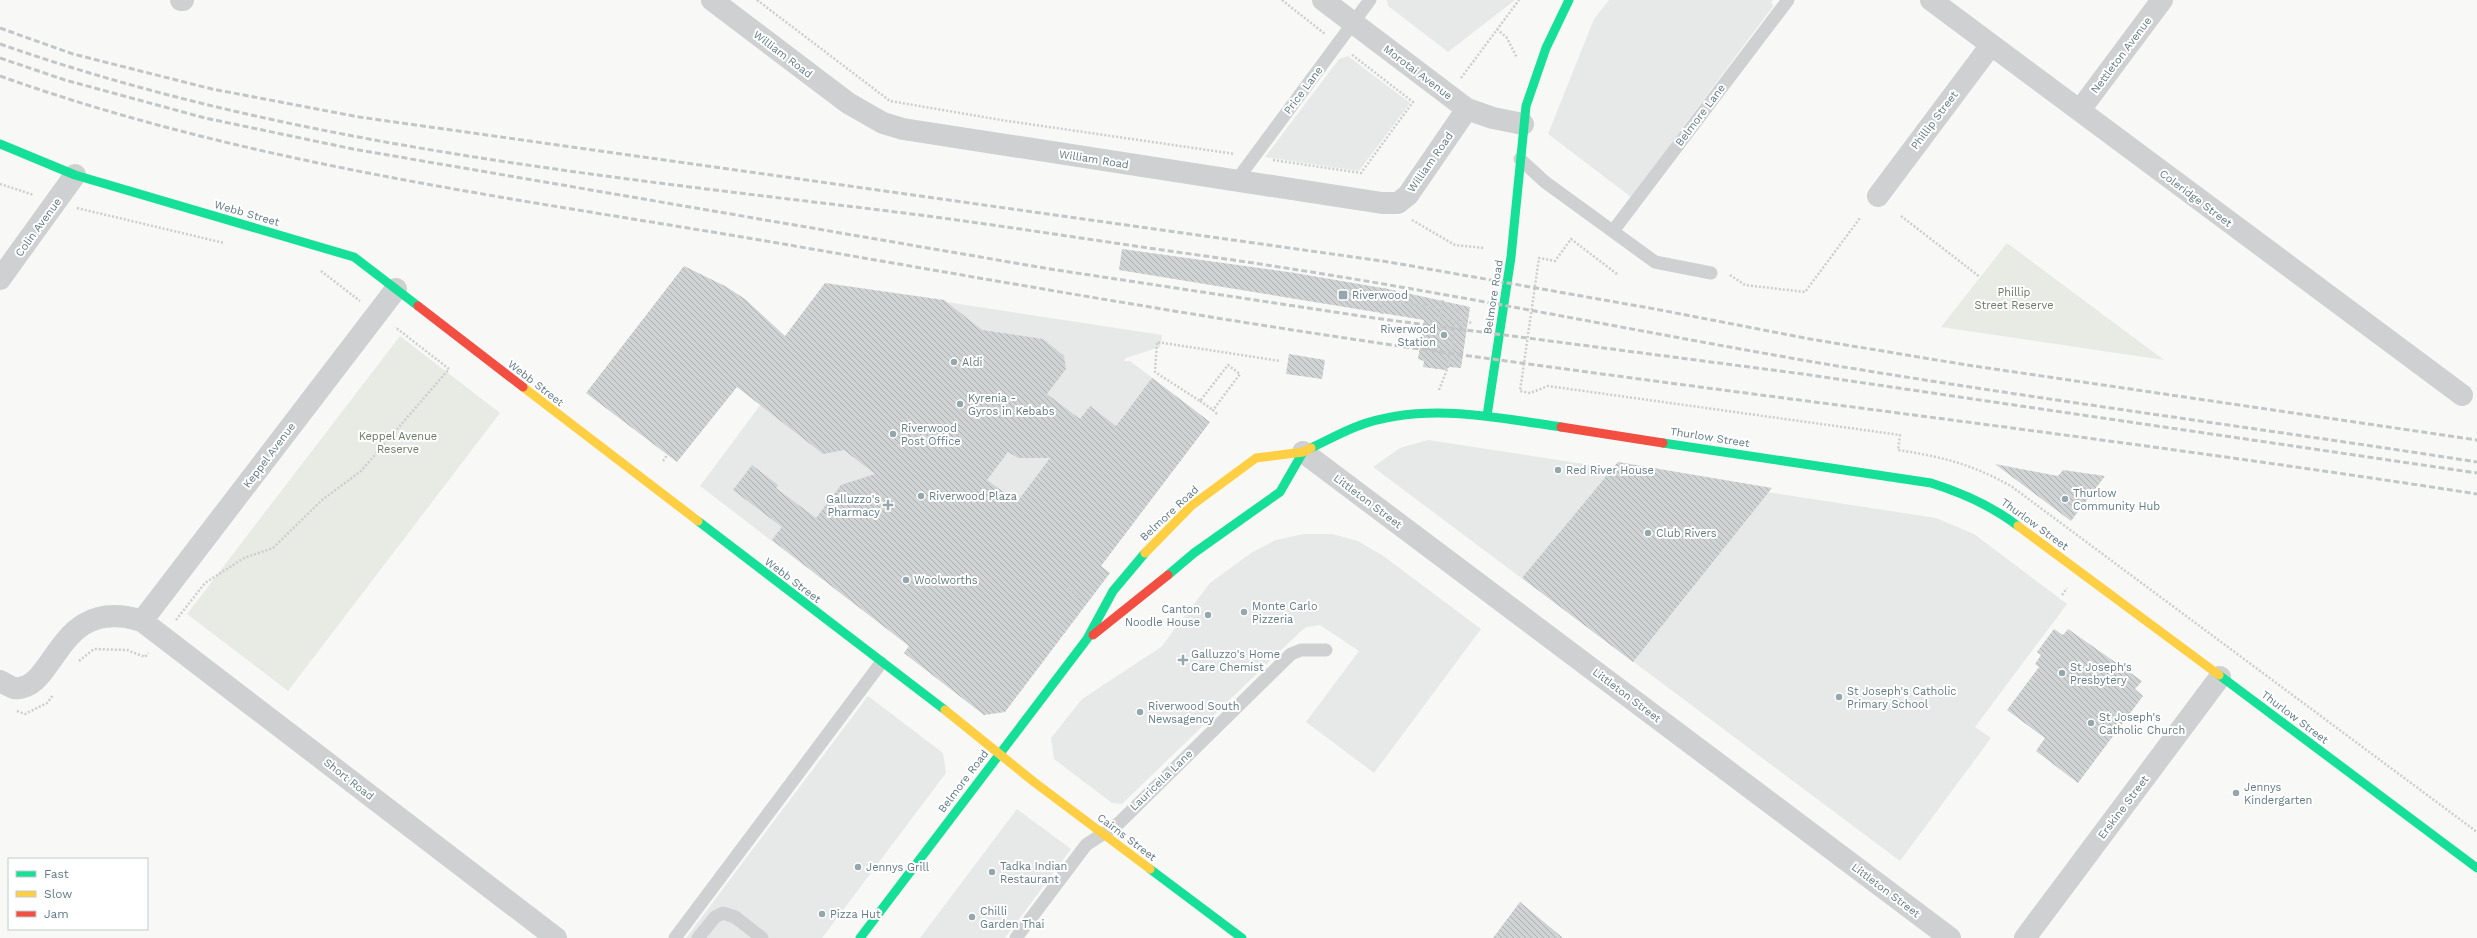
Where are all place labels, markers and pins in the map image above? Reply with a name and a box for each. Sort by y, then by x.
marker: Riverwood [1337,289,1349,301]
place label: Riverwood [1352,289,1408,302]
place label: Riverwood Station [1380,323,1436,349]
marker: Riverwood Station [1439,330,1449,340]
place label: Aldi [962,356,983,369]
marker: Aldi [949,357,959,367]
place label: Kyrenia - Gyros in Kebabs [968,392,1055,418]
marker: Kyrenia - Gyros in Kebabs [955,399,965,409]
place label: Riverwood Post Office [901,422,961,448]
marker: Riverwood Post Office [888,429,898,439]
place label: Red River House [1566,464,1654,477]
marker: Red River House [1553,465,1563,475]
place label: Thurlow Community Hub [2073,487,2160,513]
place label: Riverwood Plaza [929,490,1017,503]
marker: Riverwood Plaza [916,491,926,501]
place label: Galluzzo's Pharmacy [826,493,880,519]
marker: Thurlow Community Hub [2060,494,2070,504]
marker: Galluzzo's Pharmacy [883,500,893,510]
place label: Club Rivers [1656,527,1717,540]
marker: Club Rivers [1643,528,1653,538]
place label: Woolworths [914,574,978,587]
marker: Woolworths [901,575,911,585]
place label: Monte Carlo Pizzeria [1252,600,1318,626]
place label: Canton Noodle House [1125,603,1200,629]
marker: Monte Carlo Pizzeria [1239,607,1249,617]
marker: Canton Noodle House [1203,610,1213,620]
place label: Galluzzo's Home Care Chemist [1191,648,1280,674]
marker: Galluzzo's Home Care Chemist [1178,655,1188,665]
place label: St Joseph's Presbytery [2070,661,2132,687]
marker: St Joseph's Presbytery [2057,668,2067,678]
place label: St Joseph's Catholic Primary School [1847,685,1956,711]
marker: St Joseph's Catholic Primary School [1834,692,1844,702]
place label: Riverwood South Newsagency [1148,700,1239,726]
marker: Riverwood South Newsagency [1135,707,1145,717]
place label: St Joseph's Catholic Church [2099,711,2185,737]
marker: St Joseph's Catholic Church [2086,718,2096,728]
place label: Jennys Kindergarten [2244,781,2312,807]
marker: Jennys Kindergarten [2231,788,2241,798]
place label: Tadka Indian Restaurant [1000,860,1067,886]
place label: Jennys Grill [866,861,930,874]
marker: Jennys Grill [853,862,863,872]
marker: Tadka Indian Restaurant [987,867,997,877]
place label: Chilli Garden Thai [980,905,1044,931]
place label: Pizza Hut [830,908,881,921]
marker: Pizza Hut [817,909,827,919]
marker: Chilli Garden Thai [967,912,977,922]

